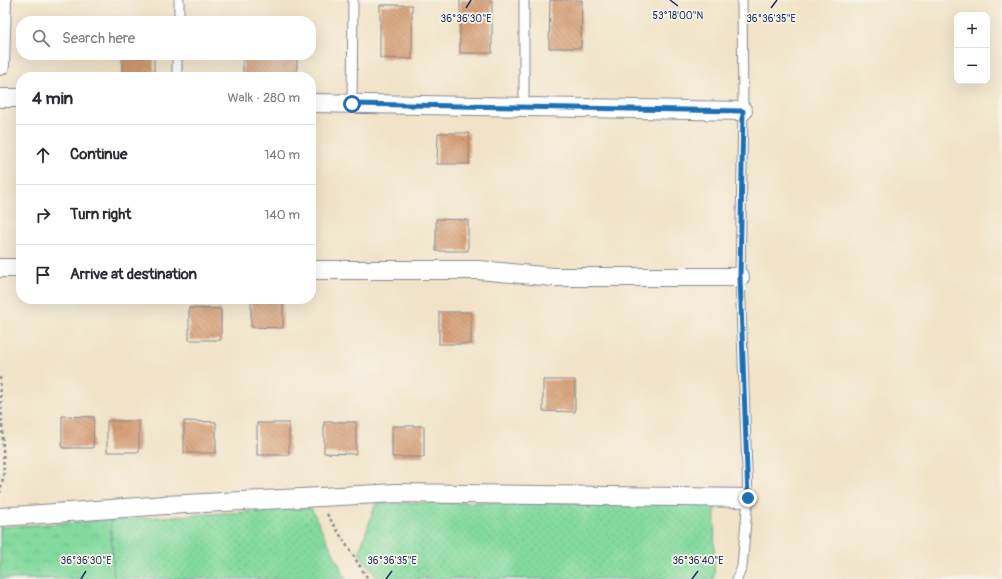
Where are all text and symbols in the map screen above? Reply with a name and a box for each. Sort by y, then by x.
text: 53°18'00"N [653,10,704,22]
map controls [954,12,990,84]
button: + [954,12,990,48]
text: 36°36'30"E [441,13,491,25]
text: 36°36'35"E [746,13,796,25]
search box [16,16,316,60]
icon: search [30,27,52,49]
text: Search here [62,29,135,48]
button: − [954,48,990,84]
text: 4 min [32,88,73,109]
text: Walk · 280 m [227,90,300,106]
route start [343,95,361,113]
icon: ahead [32,144,54,166]
text: Continue [70,145,128,164]
text: 140 m [264,147,300,163]
icon: right [32,204,54,226]
text: Turn right [70,205,131,224]
text: 140 m [264,207,300,223]
icon: arrive [32,264,54,286]
text: Arrive at destination [70,265,197,284]
route end [739,489,757,507]
text: 36°36'30"E [61,555,111,567]
text: 36°36'35"E [367,555,417,567]
text: 36°36'40"E [672,555,724,567]

